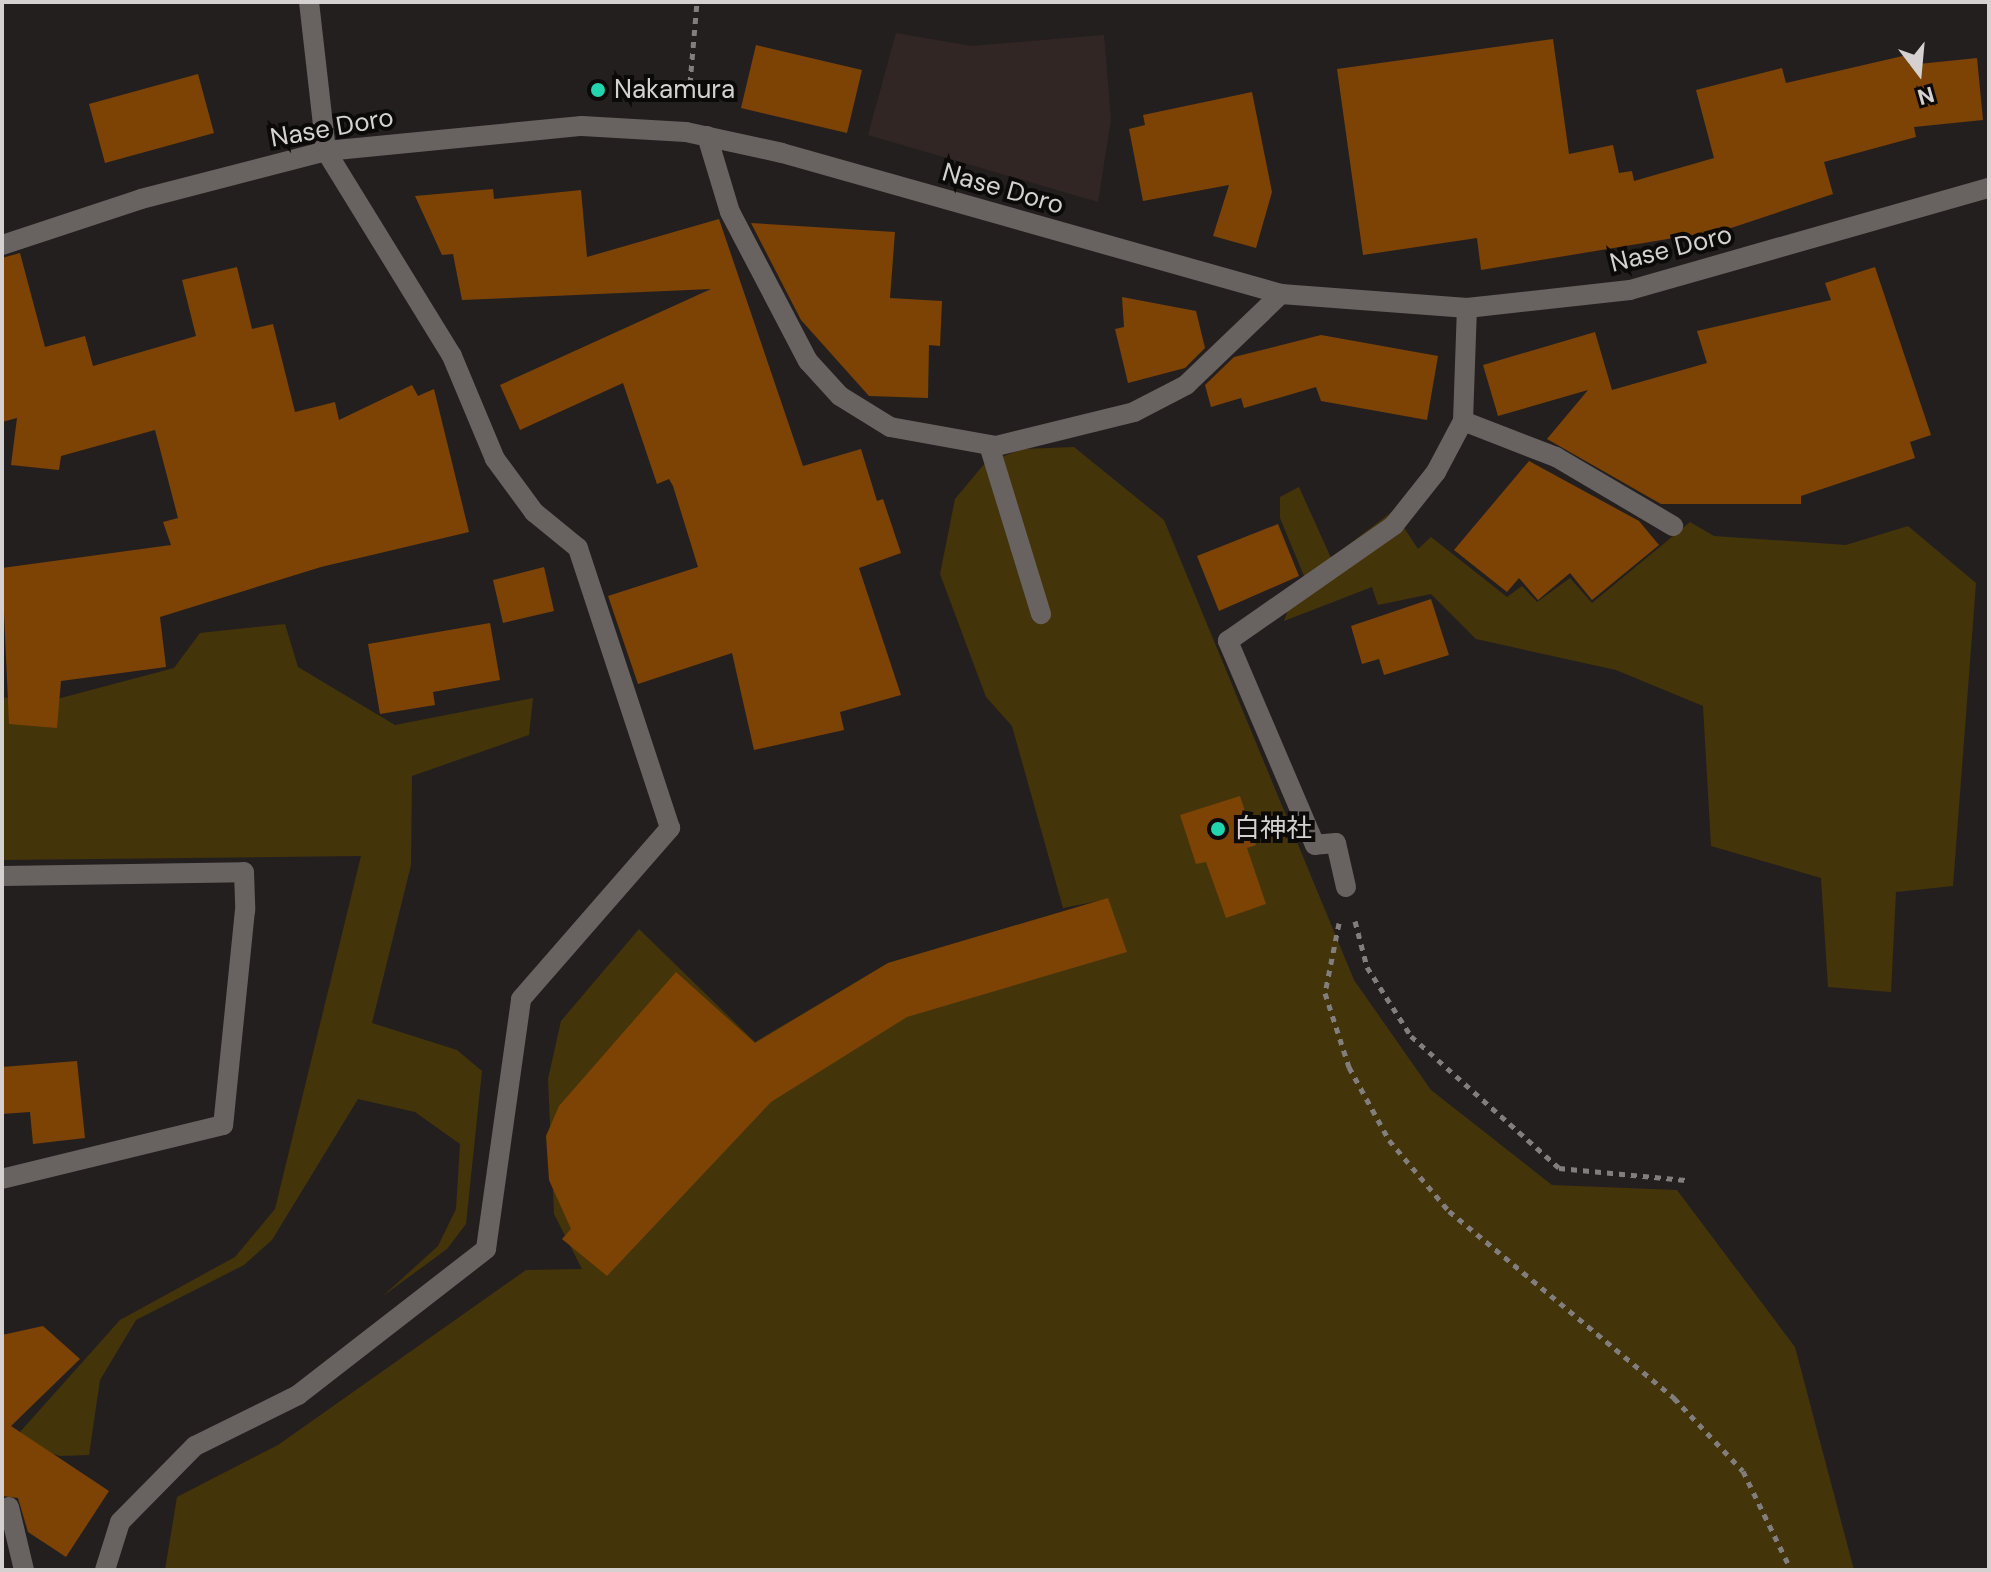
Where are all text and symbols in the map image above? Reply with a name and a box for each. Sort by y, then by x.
north arrow [1879,32,1959,112]
place label: Nakamura [614,74,735,106]
text: N [1914,79,1937,112]
marker: Nakamura [589,81,607,99]
street label: Nase Doro [268,102,396,154]
street label: Nase Doro [939,157,1067,221]
street label: Nase Doro [1607,219,1735,279]
place label: 白神社 [1234,813,1312,845]
marker: 白神社 [1209,820,1227,838]

